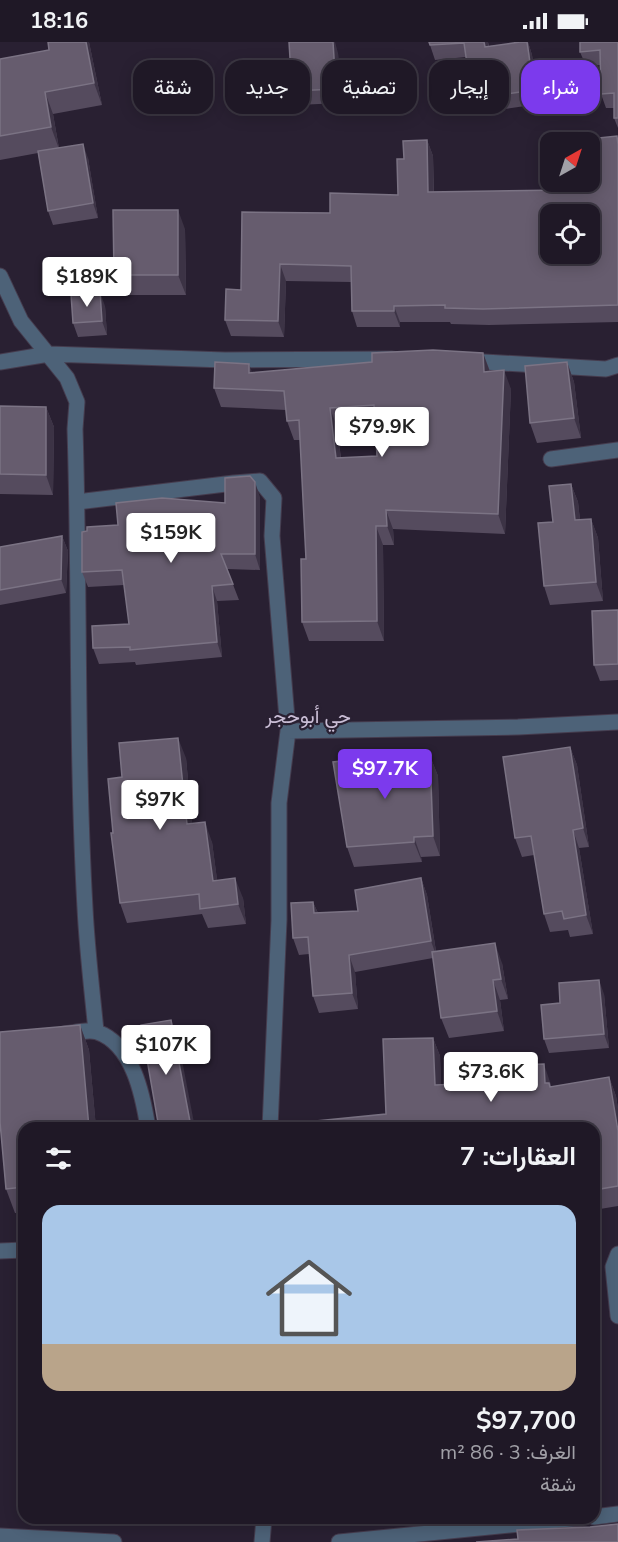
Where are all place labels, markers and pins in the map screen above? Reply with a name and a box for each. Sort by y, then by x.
pin: $189K [45,257,129,308]
pin: $79.9K [333,407,431,458]
pin: $159K [129,513,213,564]
pin: $97.7K [336,749,434,800]
pin: $97K [124,780,196,831]
pin: $107K [124,1025,208,1076]
pin: $73.6K [442,1052,540,1103]

